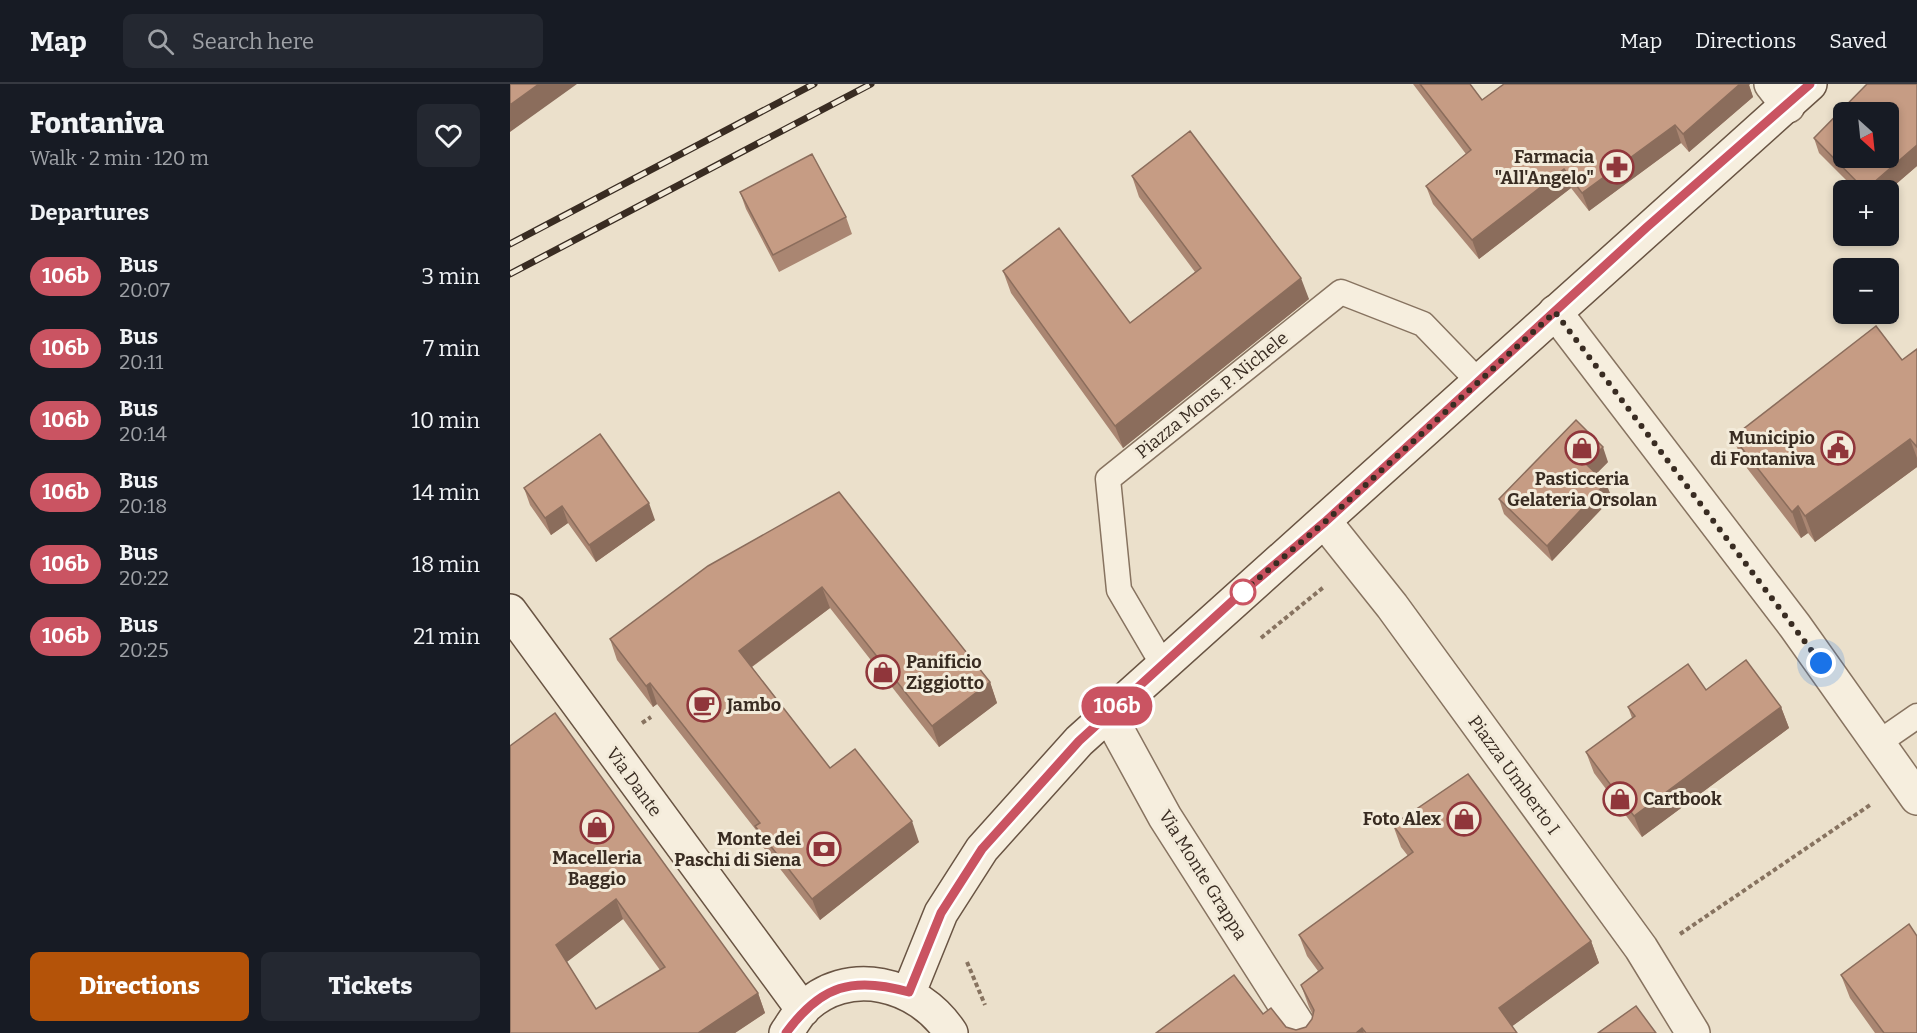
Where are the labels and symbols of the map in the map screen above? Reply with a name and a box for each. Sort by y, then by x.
north arrow [1833,102,1899,168]
place label: Farmacia "All'Angelo" [1494,146,1594,189]
pharmacy icon: Farmacia "All'Angelo" [1599,149,1635,185]
street label: Piazza Mons. P. Nichele [1131,327,1293,463]
place label: Municipio di Fontaniva [1710,427,1815,470]
shop icon: Pasticceria Gelateria Orsolan [1564,430,1600,466]
public building icon: Municipio di Fontaniva [1820,430,1856,466]
place label: Pasticceria Gelateria Orsolan [1507,468,1657,511]
unlabelled marker [1230,579,1256,605]
your location [1806,648,1836,678]
place label: Panificio Ziggiotto [906,651,984,694]
shop icon: Panificio Ziggiotto [865,654,901,690]
line badge: 106b [1075,686,1159,726]
cafe icon: Jambo [686,687,722,723]
place label: Jambo [726,694,781,716]
street label: Piazza Umberto I [1463,711,1565,839]
street label: Via Dante [602,743,666,821]
shop icon: Cartbook [1602,781,1638,817]
place label: Cartbook [1643,788,1722,810]
shop icon: Foto Alex [1446,801,1482,837]
street label: Via Monte Grappa [1154,806,1252,944]
place label: Foto Alex [1363,808,1442,830]
shop icon: Macelleria Baggio [579,809,615,845]
place label: Monte dei Paschi di Siena [674,828,801,871]
bank icon: Monte dei Paschi di Siena [806,831,842,867]
place label: Macelleria Baggio [552,847,642,890]

